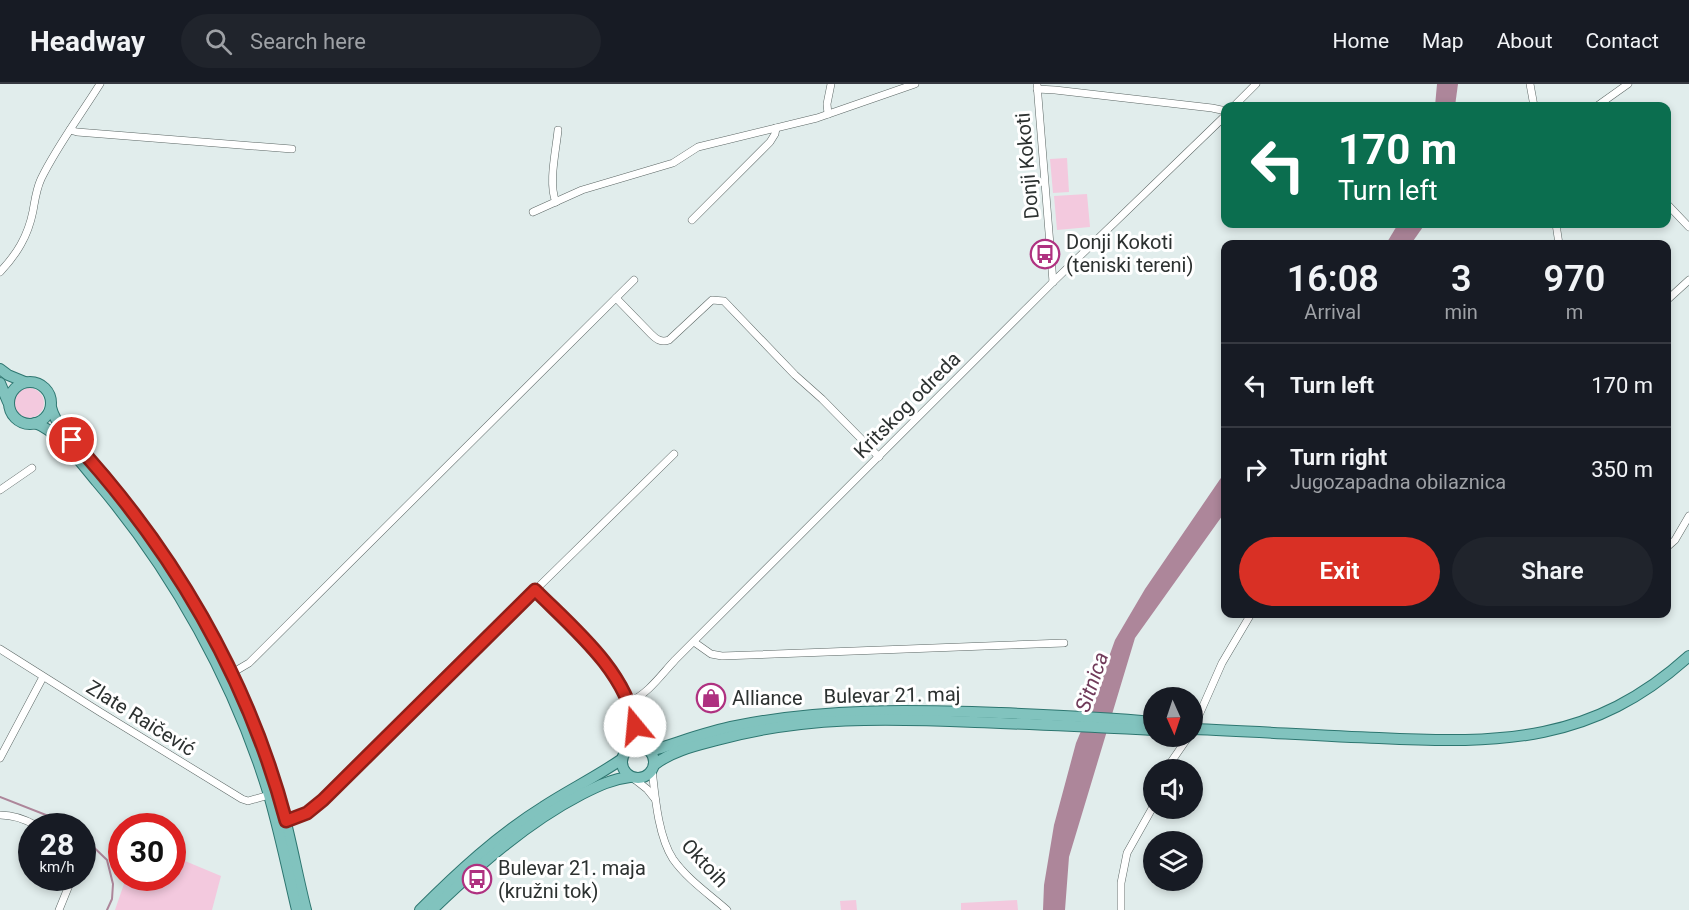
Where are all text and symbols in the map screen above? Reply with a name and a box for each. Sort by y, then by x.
search box [181,14,601,68]
text: Headway [30,25,145,58]
icon: search [202,25,235,58]
text: Search here [250,29,366,54]
text: Home [1333,29,1389,53]
text: Map [1422,29,1464,53]
text: About [1497,29,1553,53]
text: Contact [1586,29,1659,53]
street label: Donji Kokoti [1010,112,1044,220]
text: 170 m [1338,125,1457,174]
icon: left [1239,126,1317,204]
text: Turn left [1338,175,1438,207]
place label: Donji Kokoti (teniski tereni) [1066,230,1193,277]
bus stop icon: Donji Kokoti (teniski tereni) [1029,238,1061,270]
text: 16:08 [1287,258,1379,300]
text: 3 [1451,258,1471,300]
text: 970 [1544,258,1605,300]
text: Arrival [1304,300,1361,324]
text: min [1444,300,1478,324]
text: m [1566,300,1583,324]
street label: Kritskog odreda [849,347,965,463]
icon: left [1239,369,1272,402]
text: Turn left [1290,373,1374,398]
text: 170 m [1591,373,1653,398]
pin [46,414,97,465]
icon: arrive [55,423,88,456]
text: Turn right [1290,445,1387,470]
icon: right [1239,453,1272,486]
text: 350 m [1591,457,1653,482]
text: Jugozapadna obilaznica [1290,470,1506,494]
button: Exit [1239,537,1440,606]
button: Share [1452,537,1653,606]
water label: Sitnica [1071,649,1113,715]
street label: Zlate Raičević [82,675,200,761]
shop icon: Alliance [695,682,727,714]
street label: Bulevar 21. maj [823,682,961,708]
place label: Alliance [732,686,803,710]
north arrow [1143,687,1203,747]
map controls [1143,687,1203,891]
position arrow [603,694,667,758]
button: sound [1143,759,1203,819]
speed limit sign: 30 [108,813,186,891]
text: 28 [40,827,74,862]
button: layers [1143,831,1203,891]
street label: Oktoih [677,834,733,892]
place label: Bulevar 21. maja (kružni tok) [498,856,646,903]
text: km/h [39,858,75,876]
bus stop icon: Bulevar 21. maja (kružni tok) [461,863,493,895]

